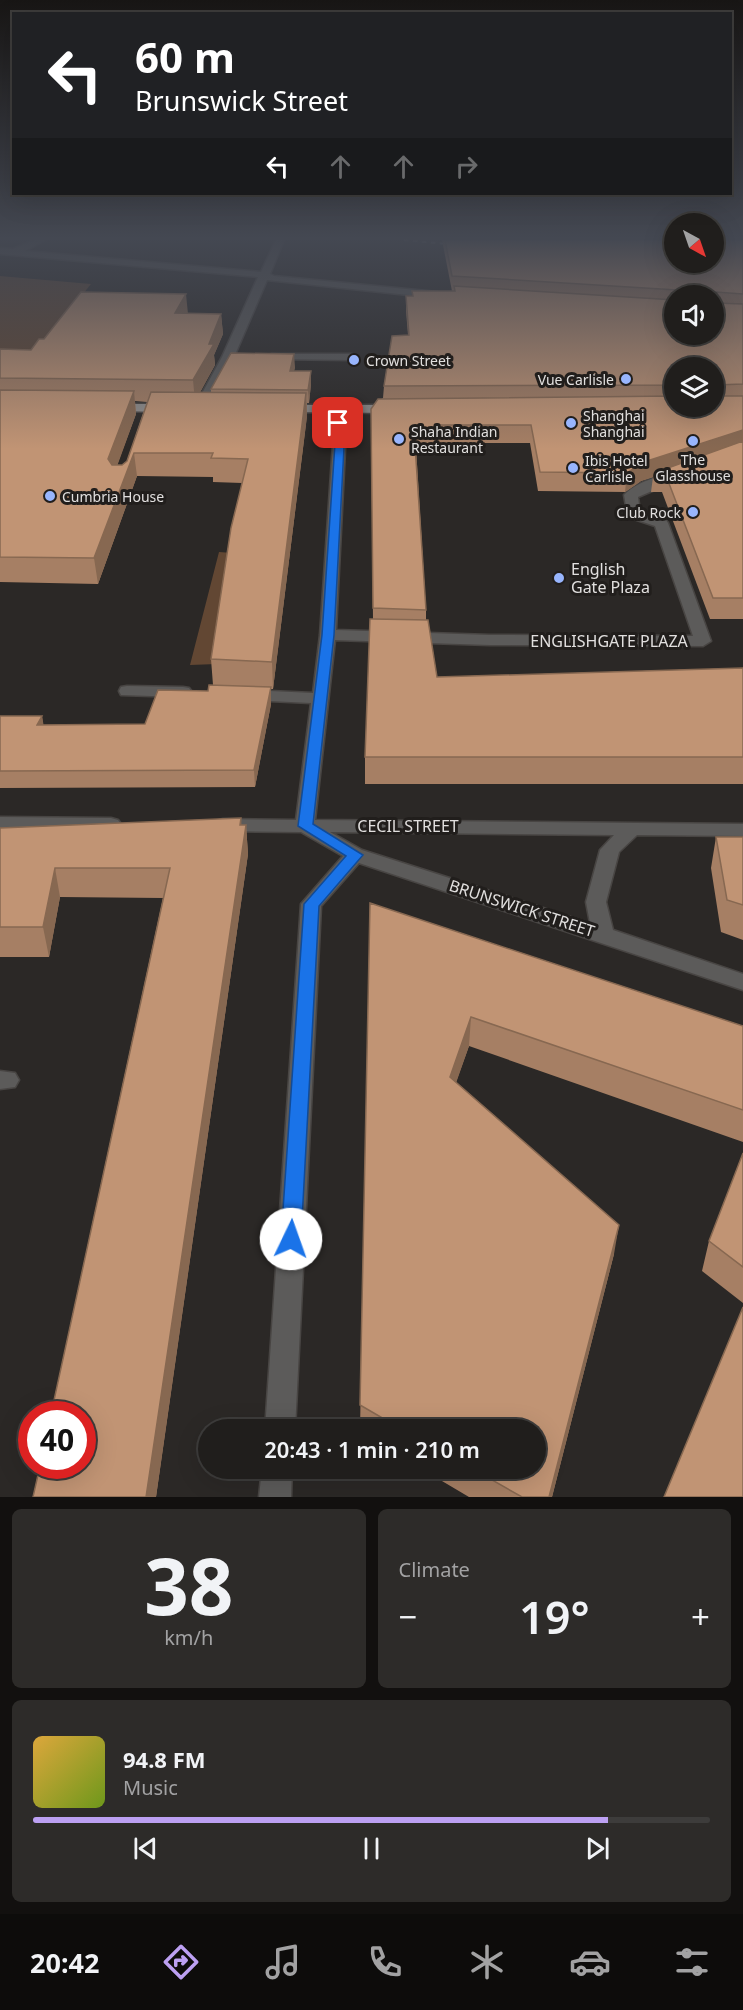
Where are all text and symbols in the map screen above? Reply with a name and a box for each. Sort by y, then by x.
text: 60 m [135,28,235,85]
icon: left [36,36,114,114]
text: Brunswick Street [135,82,348,119]
icon: left [261,150,294,183]
icon: ahead [324,150,357,183]
icon: ahead [387,150,420,183]
icon: right [450,150,483,183]
north arrow [664,213,724,273]
map controls [664,213,724,417]
button: sound [664,285,724,345]
place label: Crown Street [366,351,451,370]
marker: Crown Street [347,353,361,367]
button: layers [664,357,724,417]
place label: Vue Carlisle [538,370,614,389]
marker: Vue Carlisle [619,372,633,386]
pin [312,397,363,448]
icon: arrive [321,406,354,439]
place label: Shanghai Shanghai [583,406,645,441]
marker: Shanghai Shanghai [564,416,578,430]
place label: Shaha Indian Restaurant [411,422,497,457]
marker: Shaha Indian Restaurant [392,432,406,446]
marker: The Glasshouse [686,434,700,448]
place label: The Glasshouse [655,450,731,485]
place label: Ibis Hotel Carlisle [585,451,648,486]
marker: Ibis Hotel Carlisle [566,461,580,475]
place label: Cumbria House [62,487,164,506]
marker: Cumbria House [43,489,57,503]
place label: Club Rock [616,503,682,522]
marker: Club Rock [686,505,700,519]
place label: English Gate Plaza [571,558,650,598]
marker: English Gate Plaza [552,571,566,585]
street label: ENGLISHGATE PLAZA [530,630,689,652]
street label: CECIL STREET [357,815,459,837]
street label: BRUNSWICK STREET [446,874,598,942]
position arrow [259,1207,323,1271]
speed limit sign: 40 [18,1401,96,1479]
text: 20:43 · 1 min · 210 m [264,1434,480,1464]
text: 38 [144,1532,233,1638]
text: Climate [399,1556,470,1583]
text: 19° [519,1586,590,1647]
text: − [399,1594,417,1639]
text: + [691,1594,710,1639]
text: km/h [164,1624,213,1651]
text: 94.8 FM [123,1744,205,1774]
text: Music [123,1774,178,1801]
icon: previous [129,1832,162,1865]
icon: pause [355,1832,388,1865]
icon: next [581,1832,614,1865]
icon: directions [160,1941,202,1983]
icon: music [262,1941,304,1983]
icon: phone [364,1941,406,1983]
icon: climate [466,1941,508,1983]
icon: car [569,1941,611,1983]
icon: filters [671,1941,713,1983]
text: 20:42 [30,1944,99,1981]

